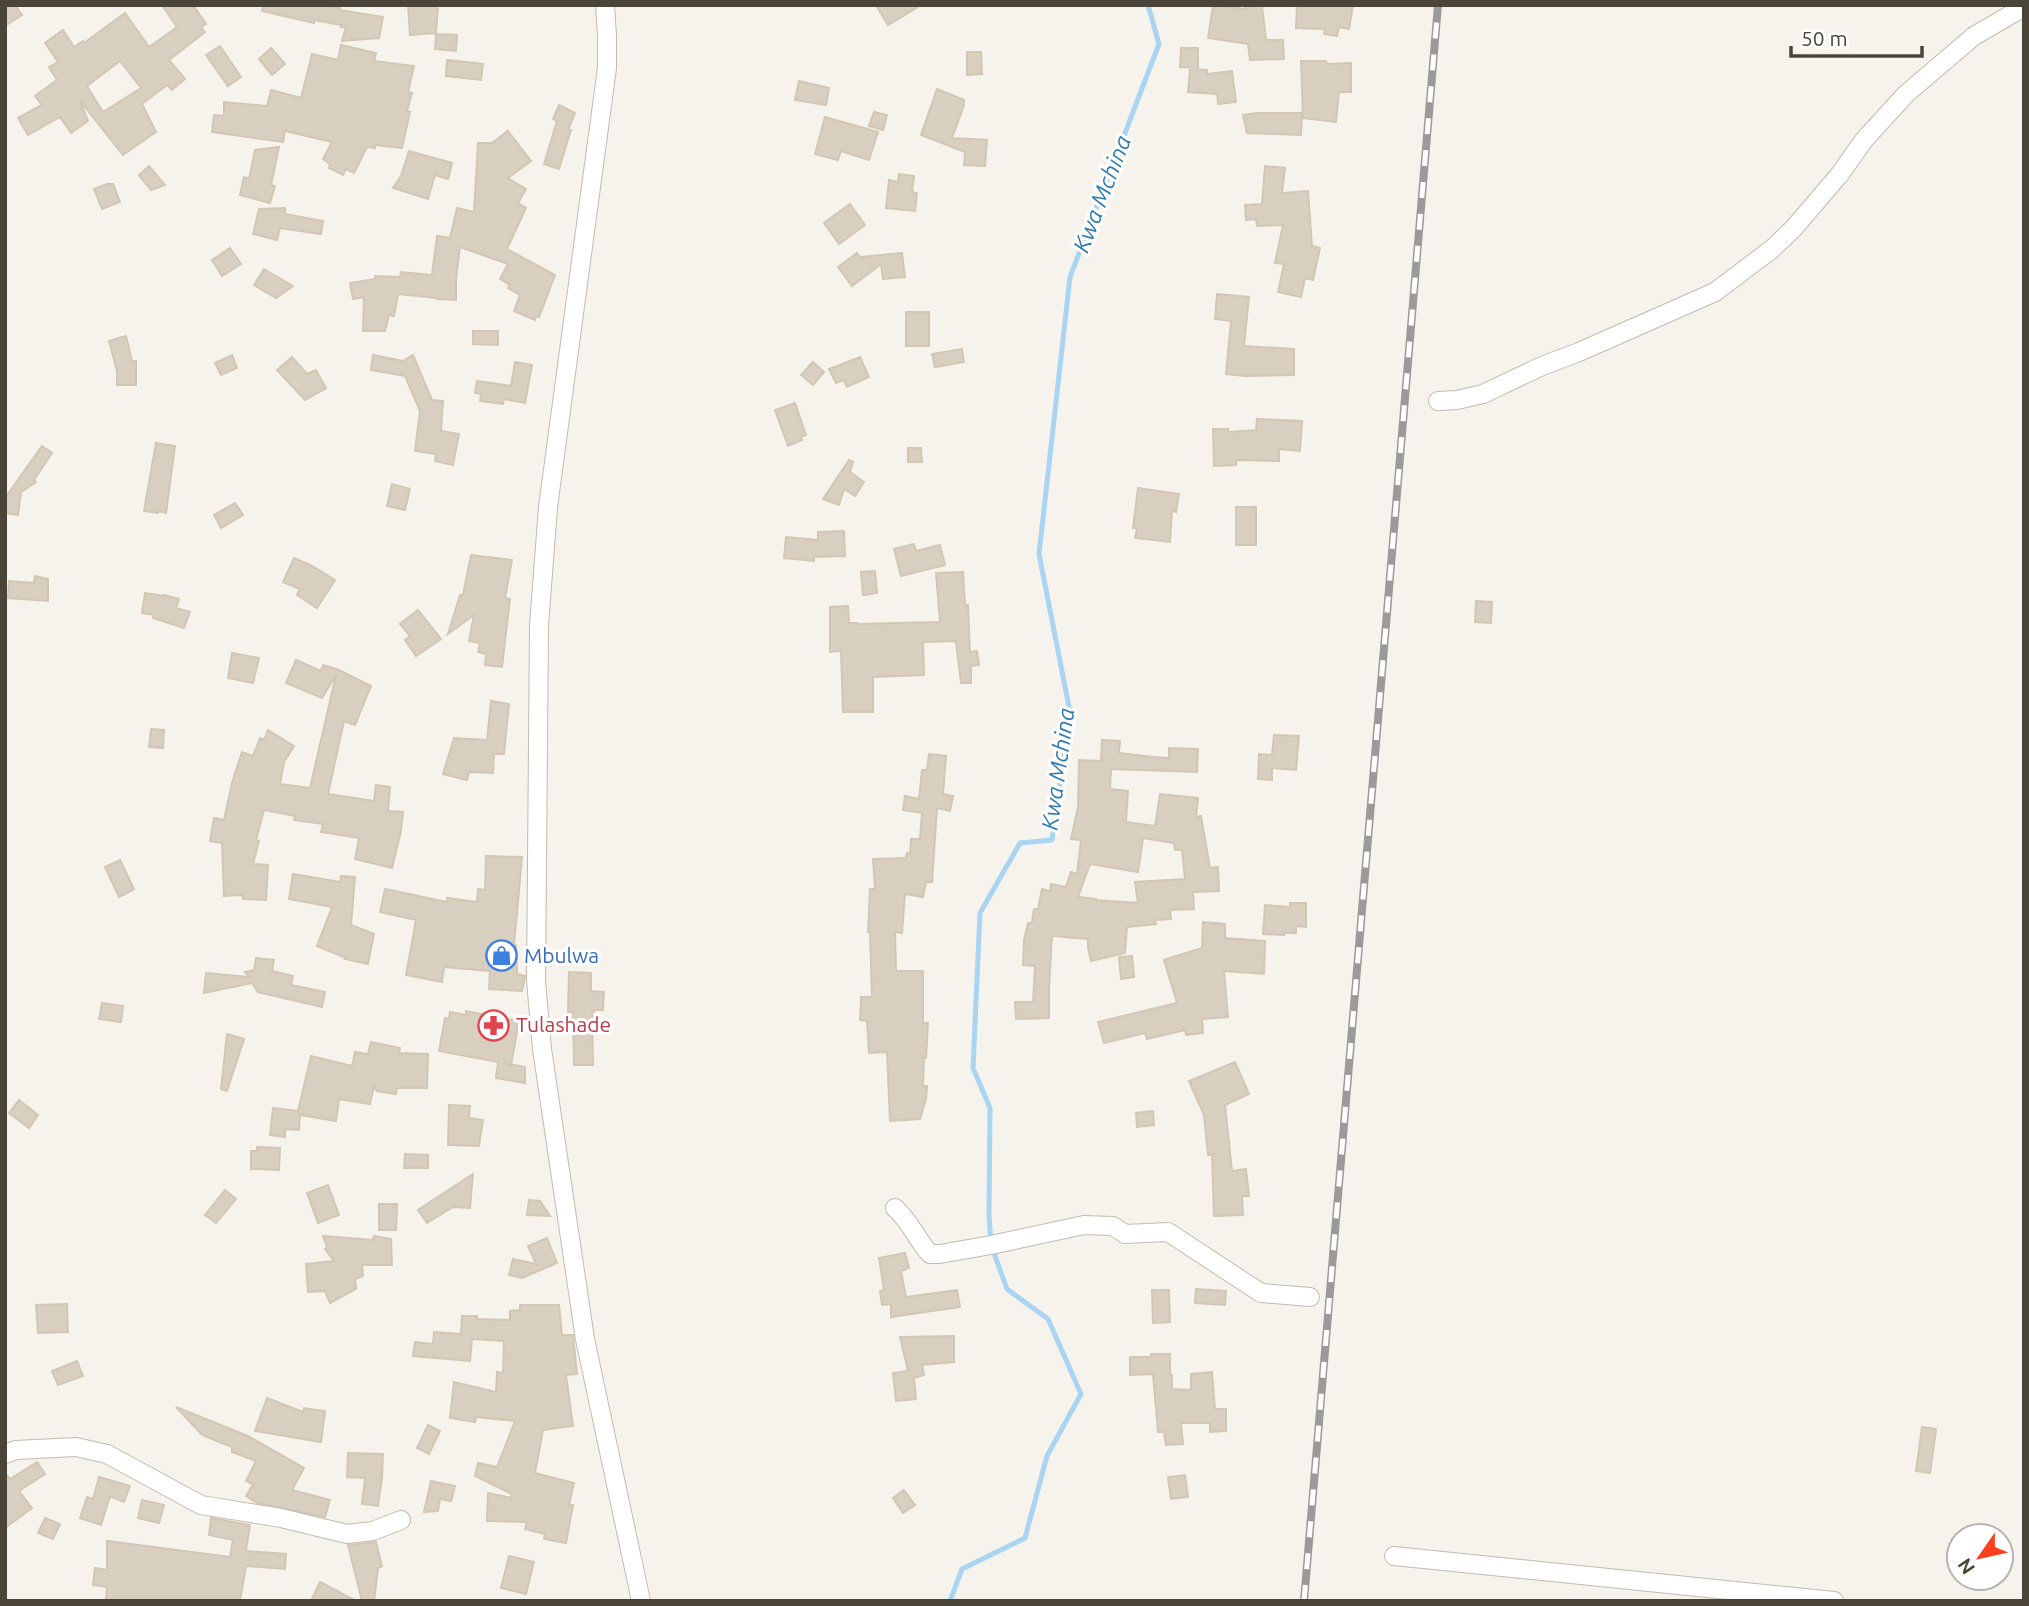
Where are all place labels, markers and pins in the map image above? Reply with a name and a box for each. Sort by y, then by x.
shop icon: Mbulwa [484,939,518,973]
place label: Mbulwa [524,943,599,967]
pharmacy icon: Tulashade [476,1008,510,1042]
place label: Tulashade [516,1012,611,1036]

